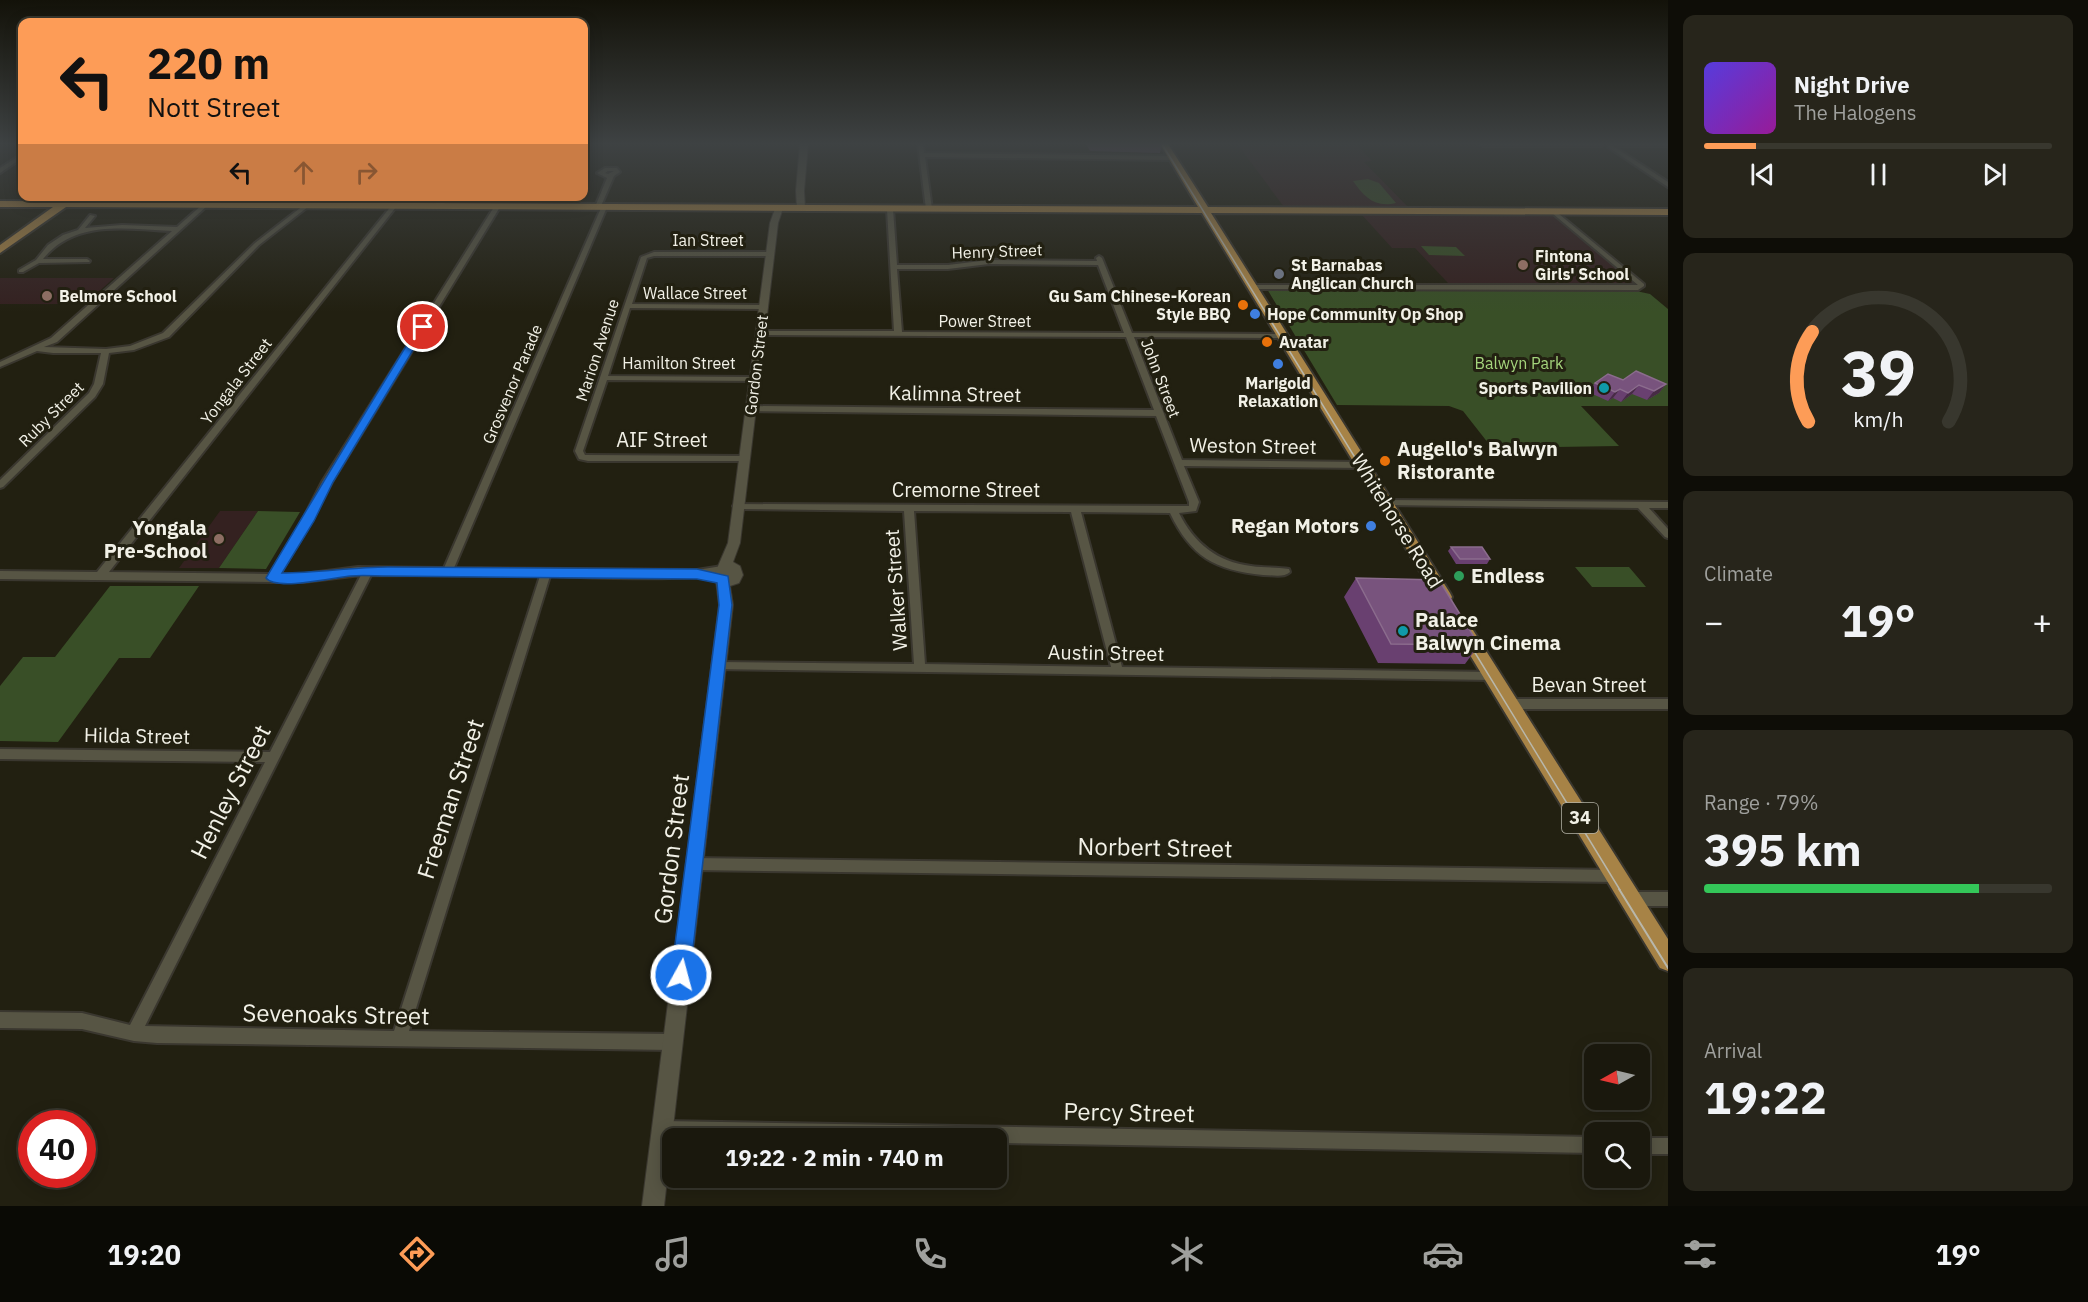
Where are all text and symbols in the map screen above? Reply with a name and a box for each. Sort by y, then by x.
text: 220 m [147,36,270,91]
icon: left [48,42,126,120]
text: Night Drive [1794,70,1910,99]
text: Nott Street [147,89,280,124]
text: The Halogens [1794,99,1916,126]
icon: left [224,156,257,189]
icon: ahead [287,156,320,189]
icon: right [350,156,383,189]
icon: previous [1746,158,1779,191]
icon: pause [1862,158,1895,191]
icon: next [1978,158,2011,191]
street label: Ian Street [672,230,744,250]
street label: Henry Street [951,239,1043,263]
place label: Fintona Girls' School [1535,246,1629,284]
place label: St Barnabas Anglican Church [1291,255,1414,293]
marker: Fintona Girls' School [1516,258,1530,272]
marker: St Barnabas Anglican Church [1272,267,1286,281]
street label: Wallace Street [643,283,747,303]
place label: Belmore School [59,286,177,306]
place label: Gu Sam Chinese-Korean Style BBQ [1049,286,1231,324]
marker: Belmore School [40,289,54,303]
street label: Marion Avenue [571,296,623,404]
marker: Gu Sam Chinese-Korean Style BBQ [1236,298,1250,312]
pin [397,301,448,352]
place label: Hope Community Op Shop [1267,304,1464,324]
marker: Hope Community Op Shop [1248,307,1262,321]
icon: arrive [406,310,439,343]
street label: Power Street [939,311,1031,331]
street label: Gordon Street [740,314,772,416]
street label: Grosvenor Parade [478,321,546,447]
place label: Avatar [1279,332,1329,352]
text: 39 [1841,332,1915,413]
street label: Yongala Street [196,334,276,428]
marker: Avatar [1260,335,1274,349]
street label: John Street [1137,336,1185,420]
street label: Hamilton Street [622,353,736,373]
park label: Balwyn Park [1475,353,1564,373]
marker: Marigold Relaxation [1271,357,1285,371]
place label: Marigold Relaxation [1238,373,1318,411]
street label: Ruby Street [14,377,88,451]
place label: Sports Pavilion [1478,378,1592,398]
street label: Kalimna Street [888,379,1022,408]
marker: Sports Pavilion [1597,381,1611,395]
text: km/h [1853,405,1903,433]
street label: AIF Street [616,426,708,453]
street label: Weston Street [1189,431,1317,460]
place label: Augello's Balwyn Ristorante [1397,435,1558,485]
street label: Whitehorse Road [1345,449,1450,593]
marker: Augello's Balwyn Ristorante [1378,454,1392,468]
street label: Cremorne Street [892,476,1040,503]
place label: Regan Motors [1231,512,1359,539]
place label: Yongala Pre-School [104,514,207,564]
marker: Regan Motors [1364,519,1378,533]
street label: Walker Street [878,528,913,652]
marker: Yongala Pre-School [212,532,226,546]
text: Climate [1704,560,1773,587]
place label: Endless [1471,562,1545,589]
marker: Endless [1452,569,1466,583]
text: 19° [1840,591,1916,649]
text: − [1704,600,1724,643]
text: + [2032,600,2052,643]
place label: Palace Balwyn Cinema [1415,606,1561,656]
marker: Palace Balwyn Cinema [1396,624,1410,638]
street label: Austin Street [1047,638,1165,667]
street label: Bevan Street [1531,671,1647,698]
street label: Freeman Street [409,714,491,883]
street label: Henley Street [183,719,278,864]
street label: Hilda Street [84,721,190,750]
street label: Gordon Street [646,772,696,926]
text: Range · 79% [1704,789,1819,816]
road number: 34 [1562,803,1598,833]
text: 395 km [1704,820,1862,878]
street label: Norbert Street [1077,830,1233,864]
position arrow [649,943,713,1007]
street label: Sevenoaks Street [242,996,430,1032]
text: Arrival [1704,1037,1762,1064]
north arrow [1584,1044,1650,1110]
map controls [1584,1044,1650,1188]
text: 19:22 [1704,1068,1827,1126]
street label: Percy Street [1063,1095,1195,1129]
speed limit sign: 40 [18,1110,96,1188]
button: search [1584,1122,1650,1188]
text: 19:22 · 2 min · 740 m [725,1143,944,1172]
icon: directions [396,1233,438,1275]
icon: music [652,1233,694,1275]
icon: phone [909,1233,951,1275]
icon: climate [1166,1233,1208,1275]
icon: car [1422,1233,1464,1275]
icon: filters [1679,1233,1721,1275]
text: 19:20 [107,1237,181,1272]
text: 19° [1936,1237,1981,1272]

